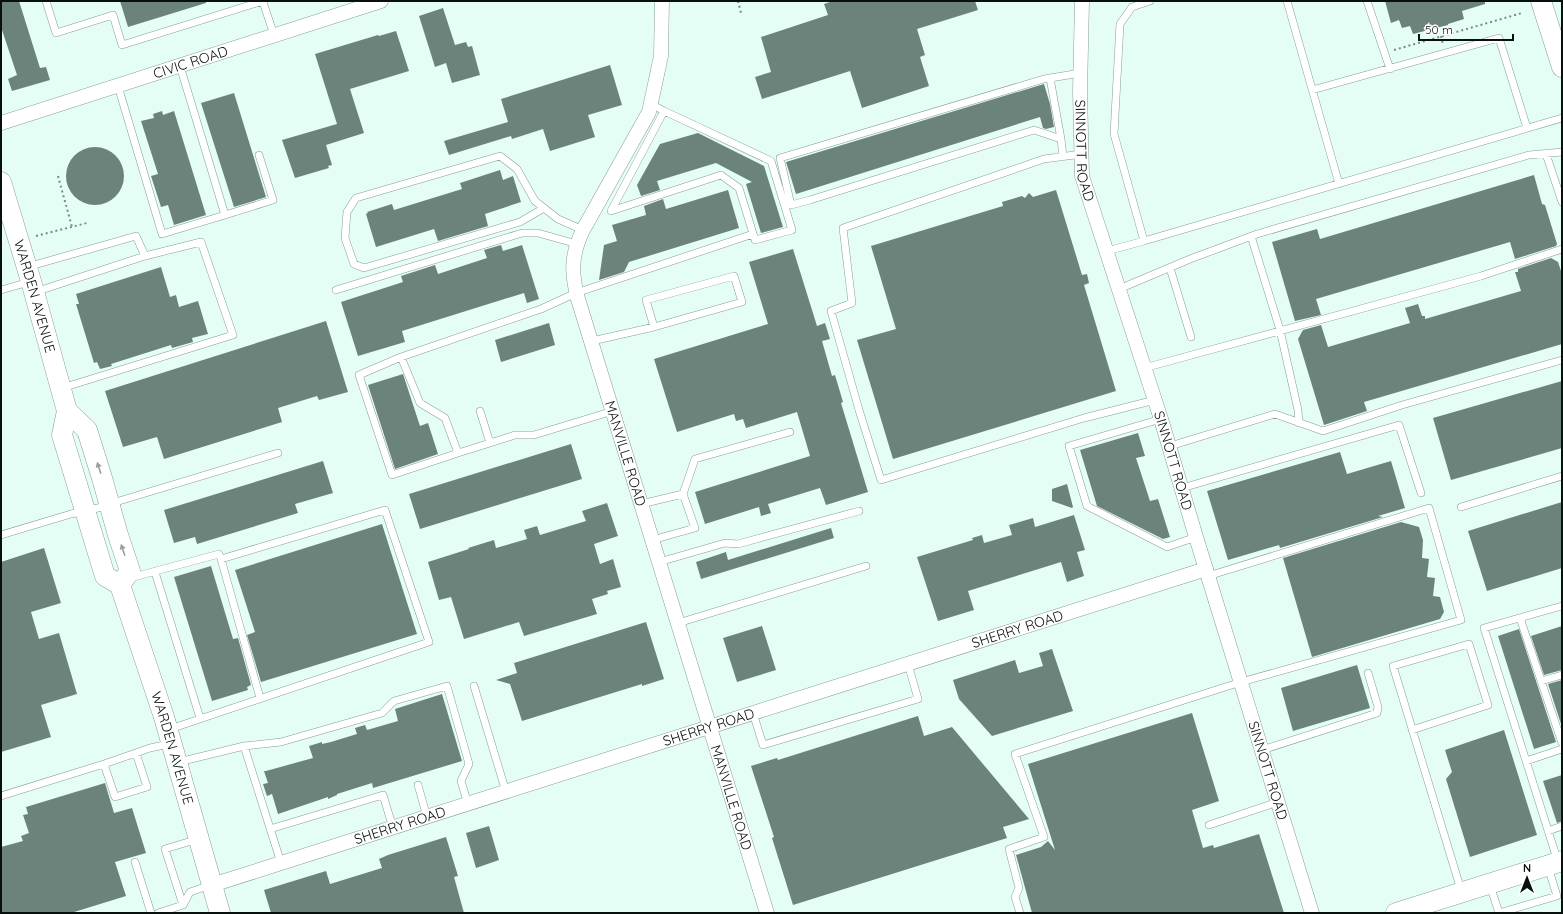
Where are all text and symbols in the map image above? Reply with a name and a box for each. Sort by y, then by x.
scale bar [1419,16,1513,42]
text: 50 m [1425,22,1453,37]
street label: CIVIC ROAD [151,42,230,83]
street label: SINNOTT ROAD [1071,100,1099,204]
street label: WARDEN AVENUE [10,237,59,355]
street label: MANVILLE ROAD [601,398,650,508]
street label: SINNOTT ROAD [1150,409,1197,512]
one-way arrow [96,461,102,473]
one-way arrow [120,544,126,556]
street label: SHERRY ROAD [969,606,1065,652]
street label: WARDEN AVENUE [147,689,198,807]
street label: SHERRY ROAD [660,704,757,750]
street label: SINNOTT ROAD [1244,719,1292,822]
street label: MANVILLE ROAD [707,743,756,852]
street label: SHERRY ROAD [352,802,448,848]
north arrow [1507,858,1547,898]
text: N [1523,861,1531,875]

